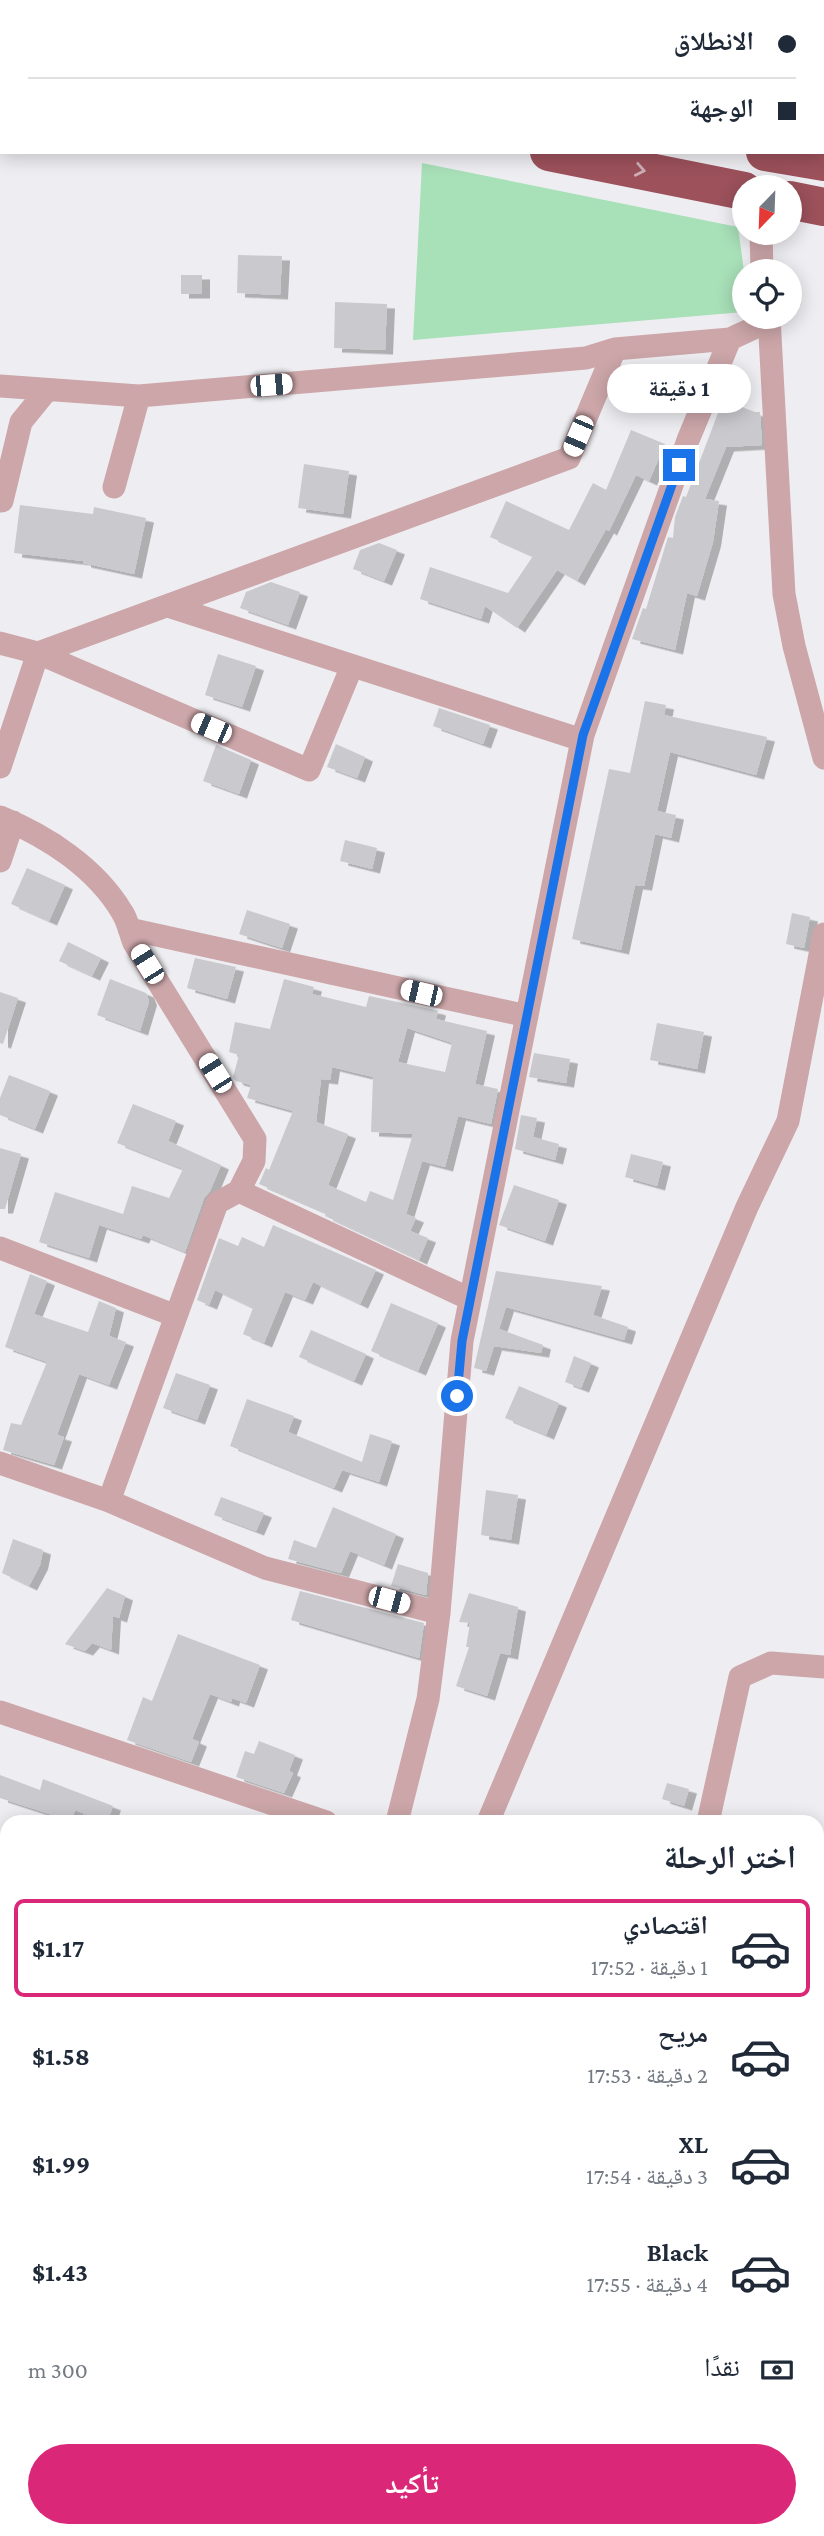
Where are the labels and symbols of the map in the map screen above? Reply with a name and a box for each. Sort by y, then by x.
one-way arrow [634,162,646,177]
north arrow [732,175,802,245]
callout: 1 دقيقة [607,364,751,412]
car [250,373,293,397]
car [561,413,596,459]
route end [663,449,695,481]
car [188,710,235,746]
car [127,941,168,987]
car [399,978,444,1008]
car [195,1050,236,1096]
route start [441,1380,473,1412]
car [366,1584,413,1616]

